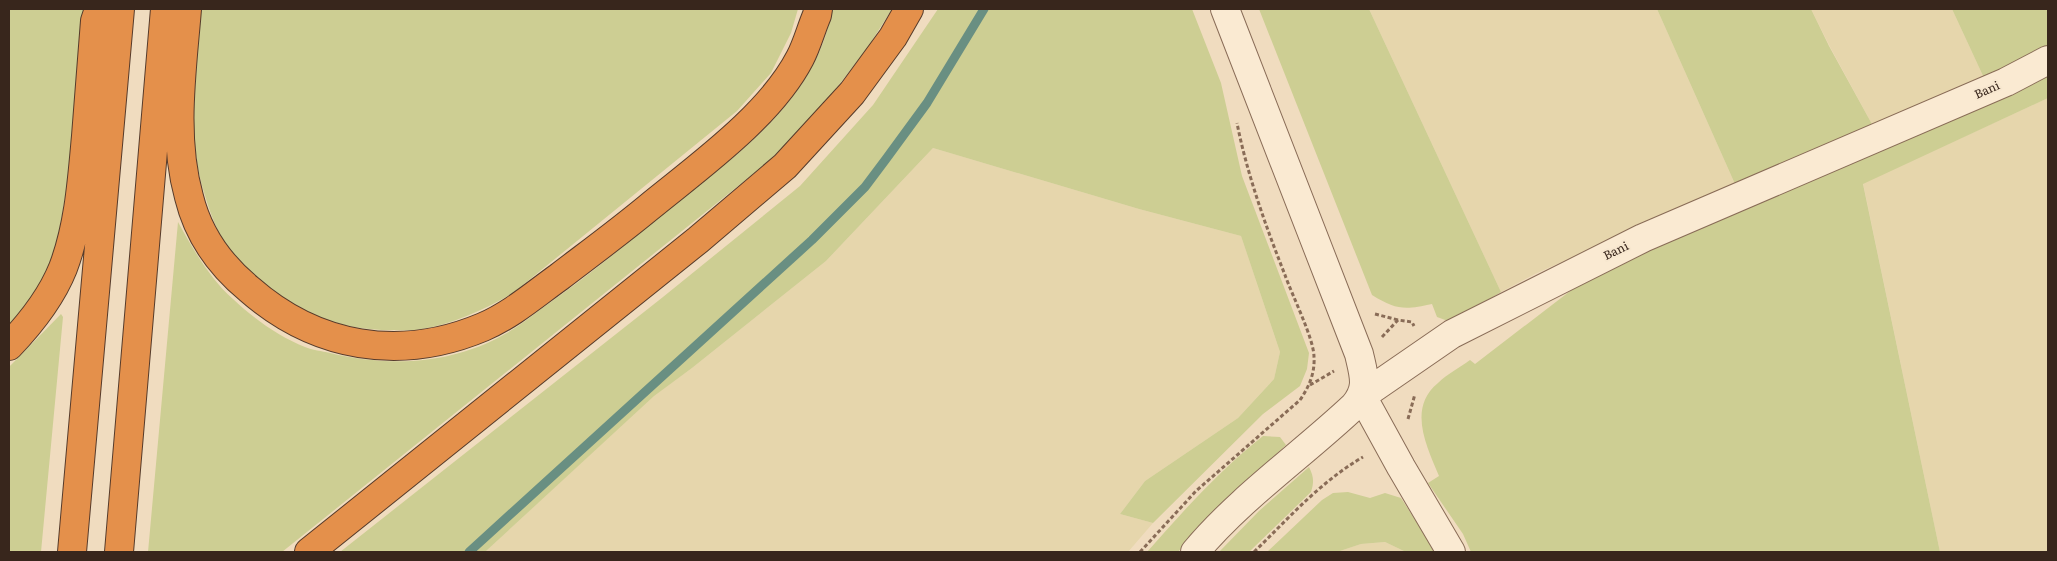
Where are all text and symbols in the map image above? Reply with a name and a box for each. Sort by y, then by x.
street label: Bani [1971,76,2002,103]
street label: Bani [1600,236,1631,264]

